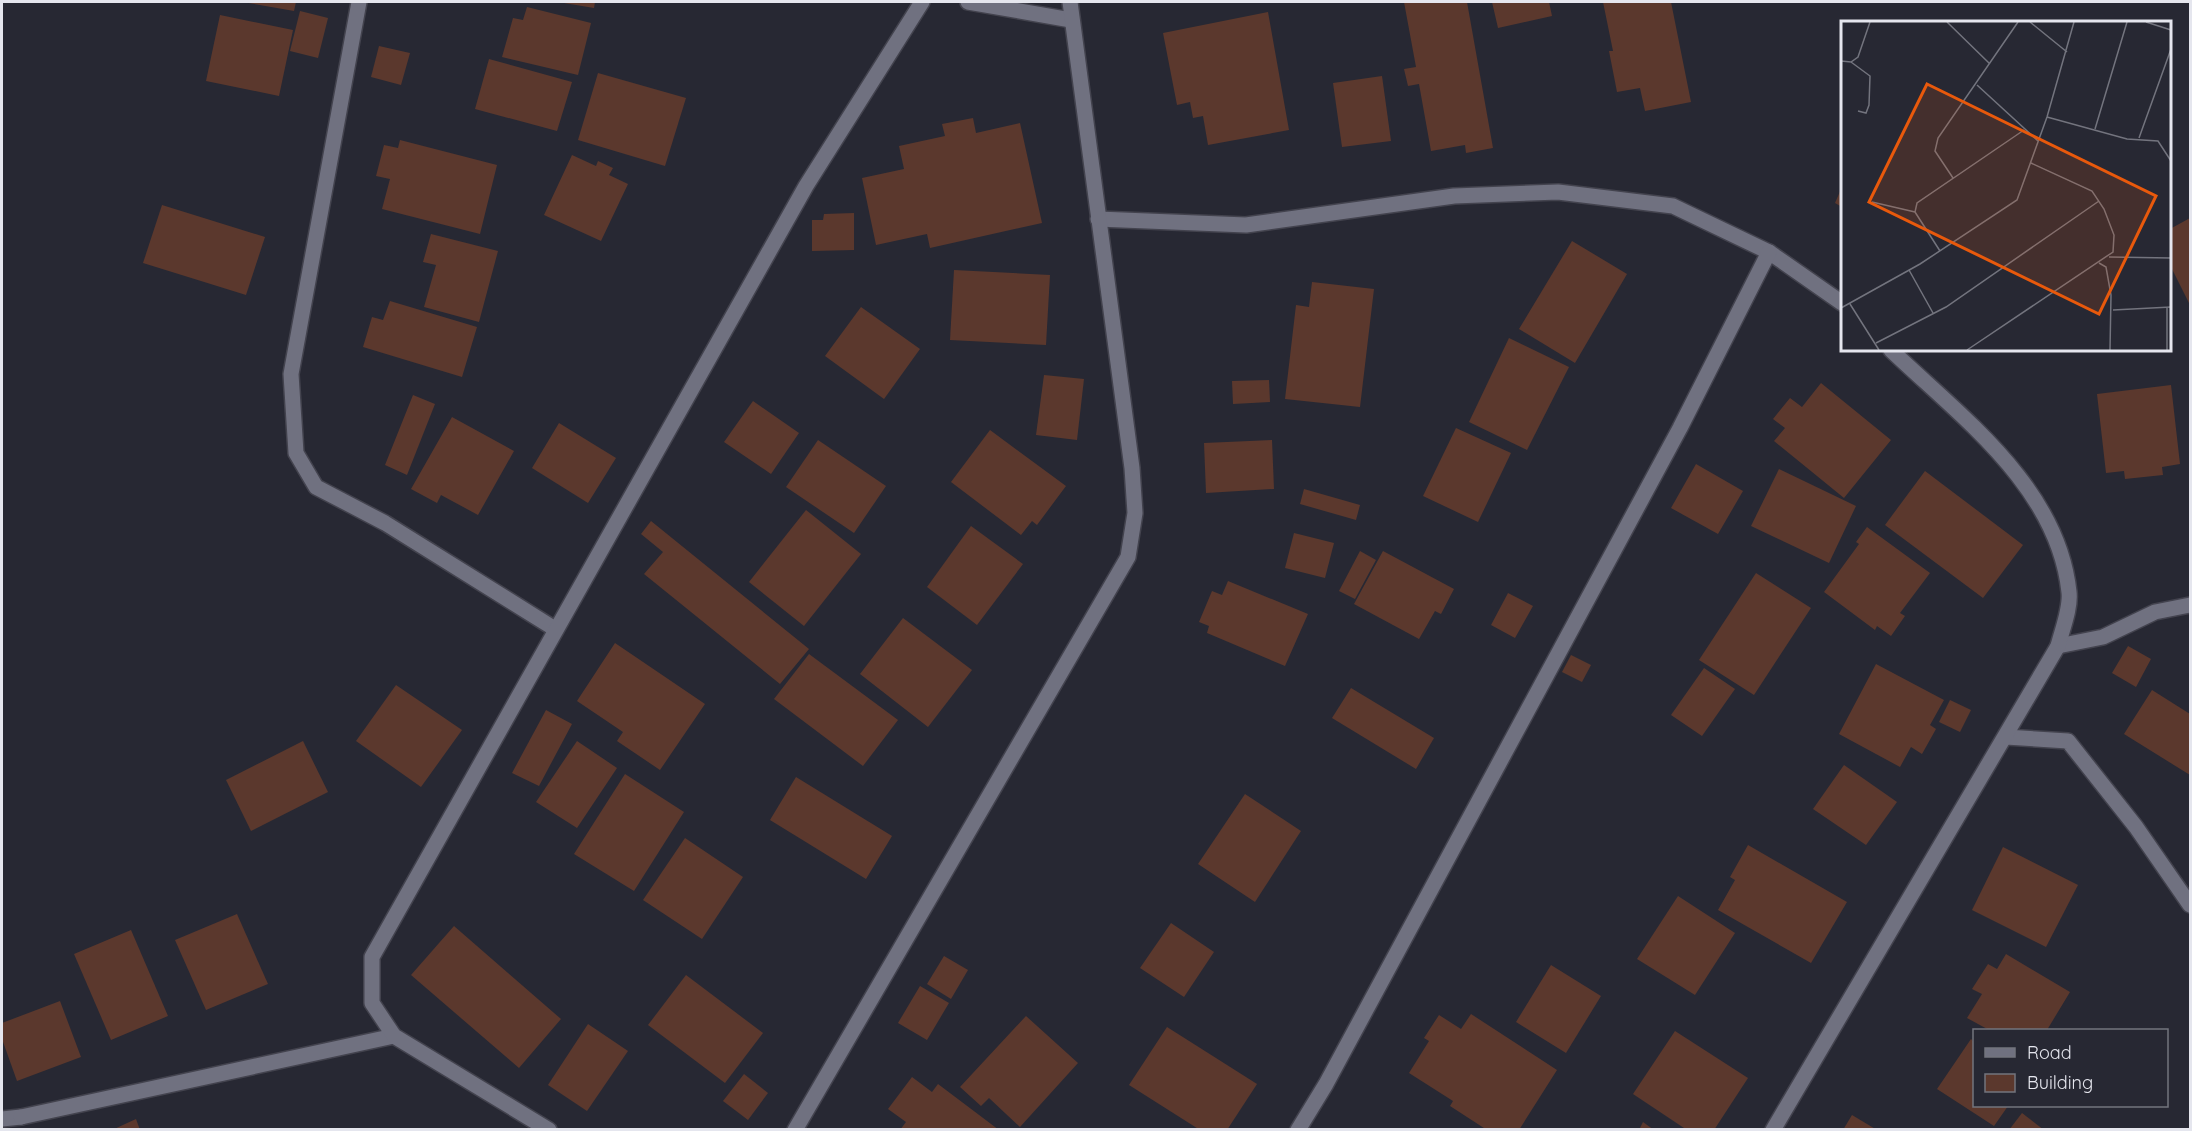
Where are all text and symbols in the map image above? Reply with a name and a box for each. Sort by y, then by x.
inset map [1841,21,2171,351]
legend [1973,1029,2168,1107]
text: Road [2027,1041,2072,1064]
text: Building [2027,1071,2093,1094]

